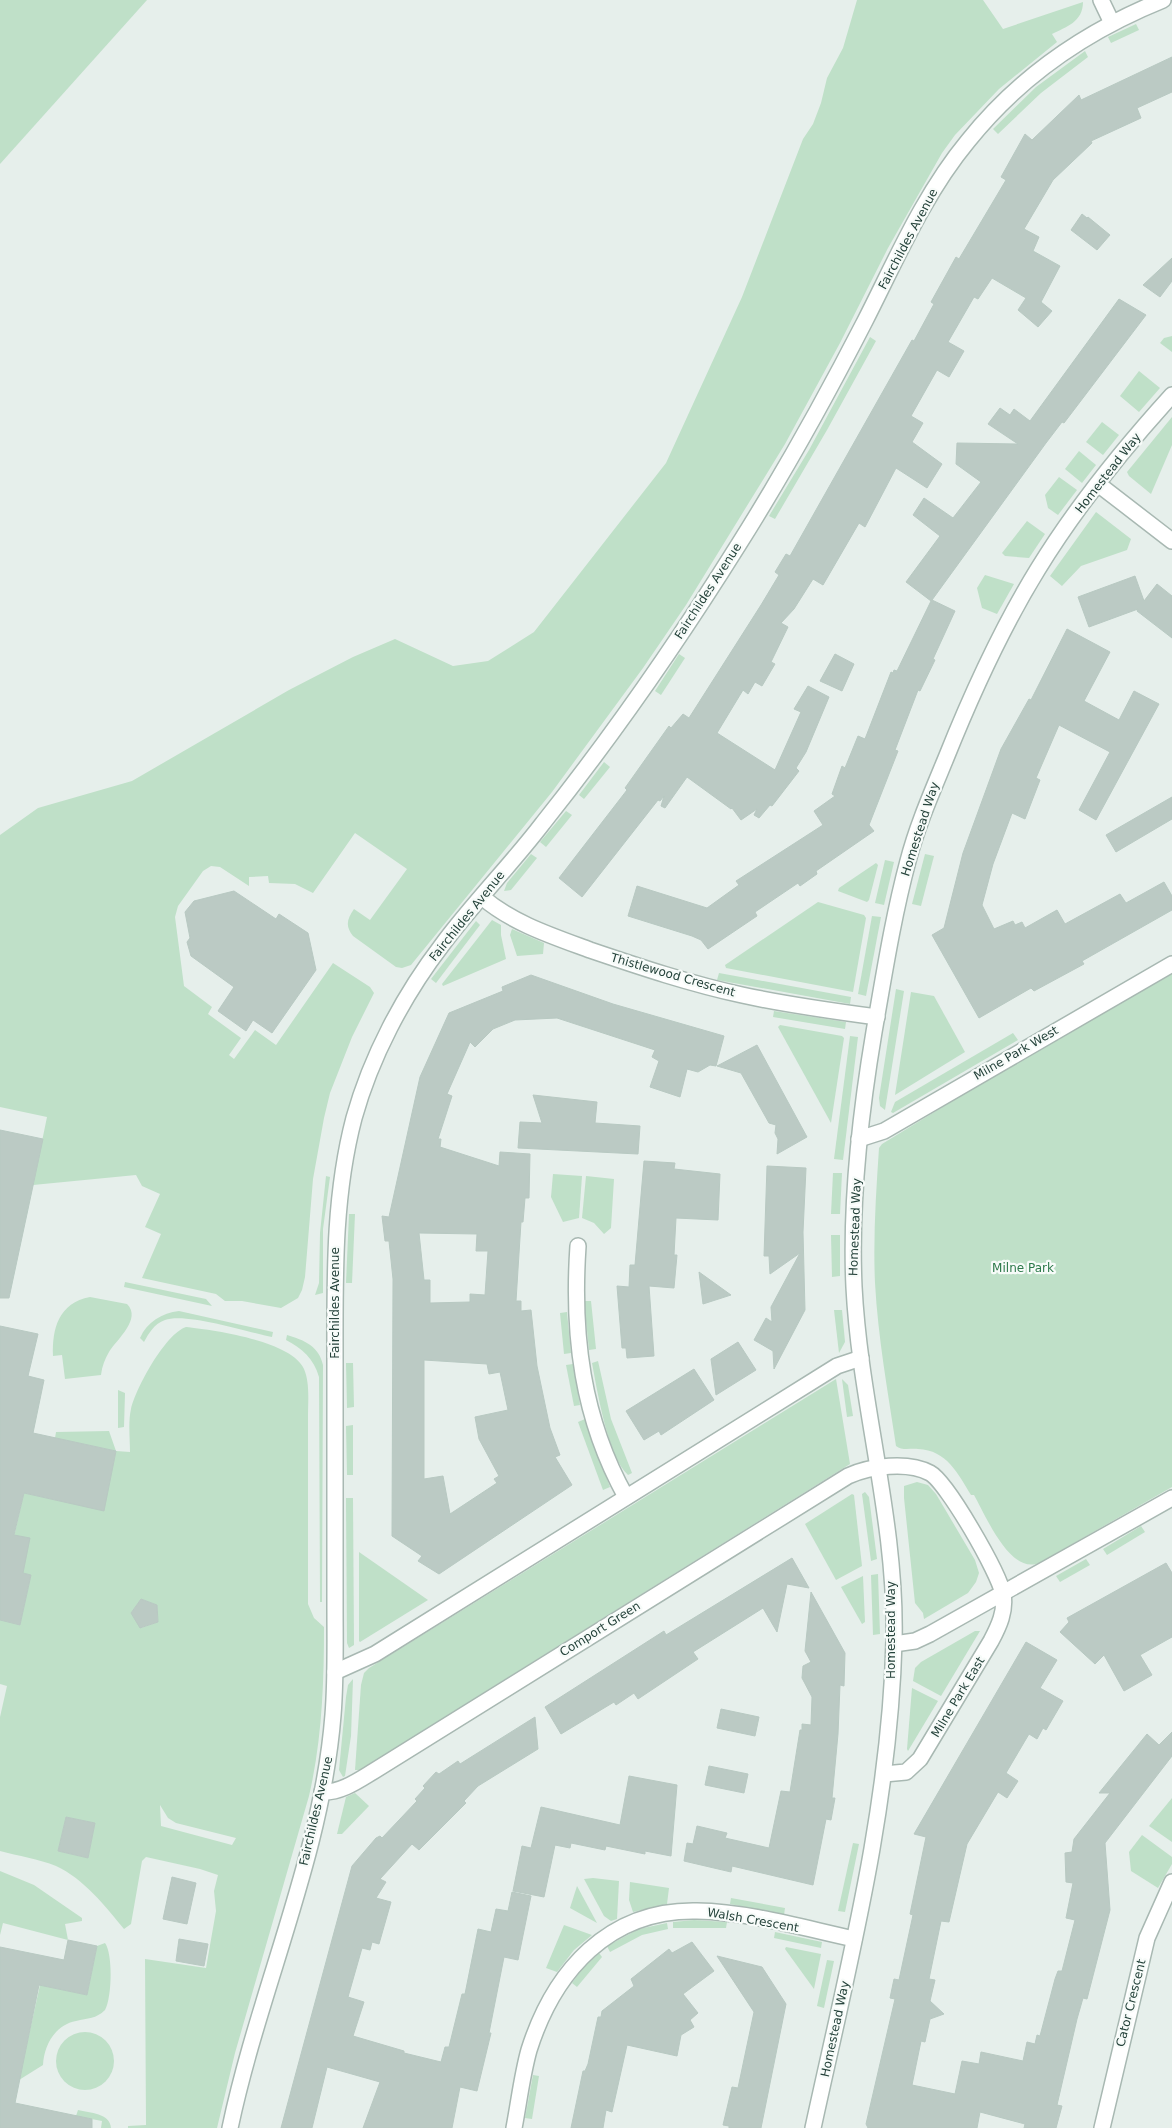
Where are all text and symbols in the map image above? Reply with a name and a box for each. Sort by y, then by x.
street label: Fairchildes Avenue [876,186,940,292]
street label: Homestead Way [1072,430,1144,516]
street label: Fairchildes Avenue [672,540,744,642]
street label: Homestead Way [898,780,942,878]
street label: Fairchildes Avenue [426,868,508,964]
street label: Thistlewood Crescent [608,950,737,1000]
street label: Milne Park West [971,1023,1061,1083]
street label: Homestead Way [846,1178,864,1276]
street label: Fairchildes Avenue [328,1247,342,1359]
park label: Milne Park [992,1261,1054,1275]
street label: Homestead Way [884,1581,898,1679]
street label: Comport Green [557,1599,643,1659]
street label: Milne Park East [928,1654,988,1740]
street label: Fairchildes Avenue [297,1755,335,1867]
street label: Walsh Crescent [706,1905,800,1935]
street label: Cator Crescent [1113,1958,1149,2048]
street label: Homestead Way [818,1980,852,2078]

